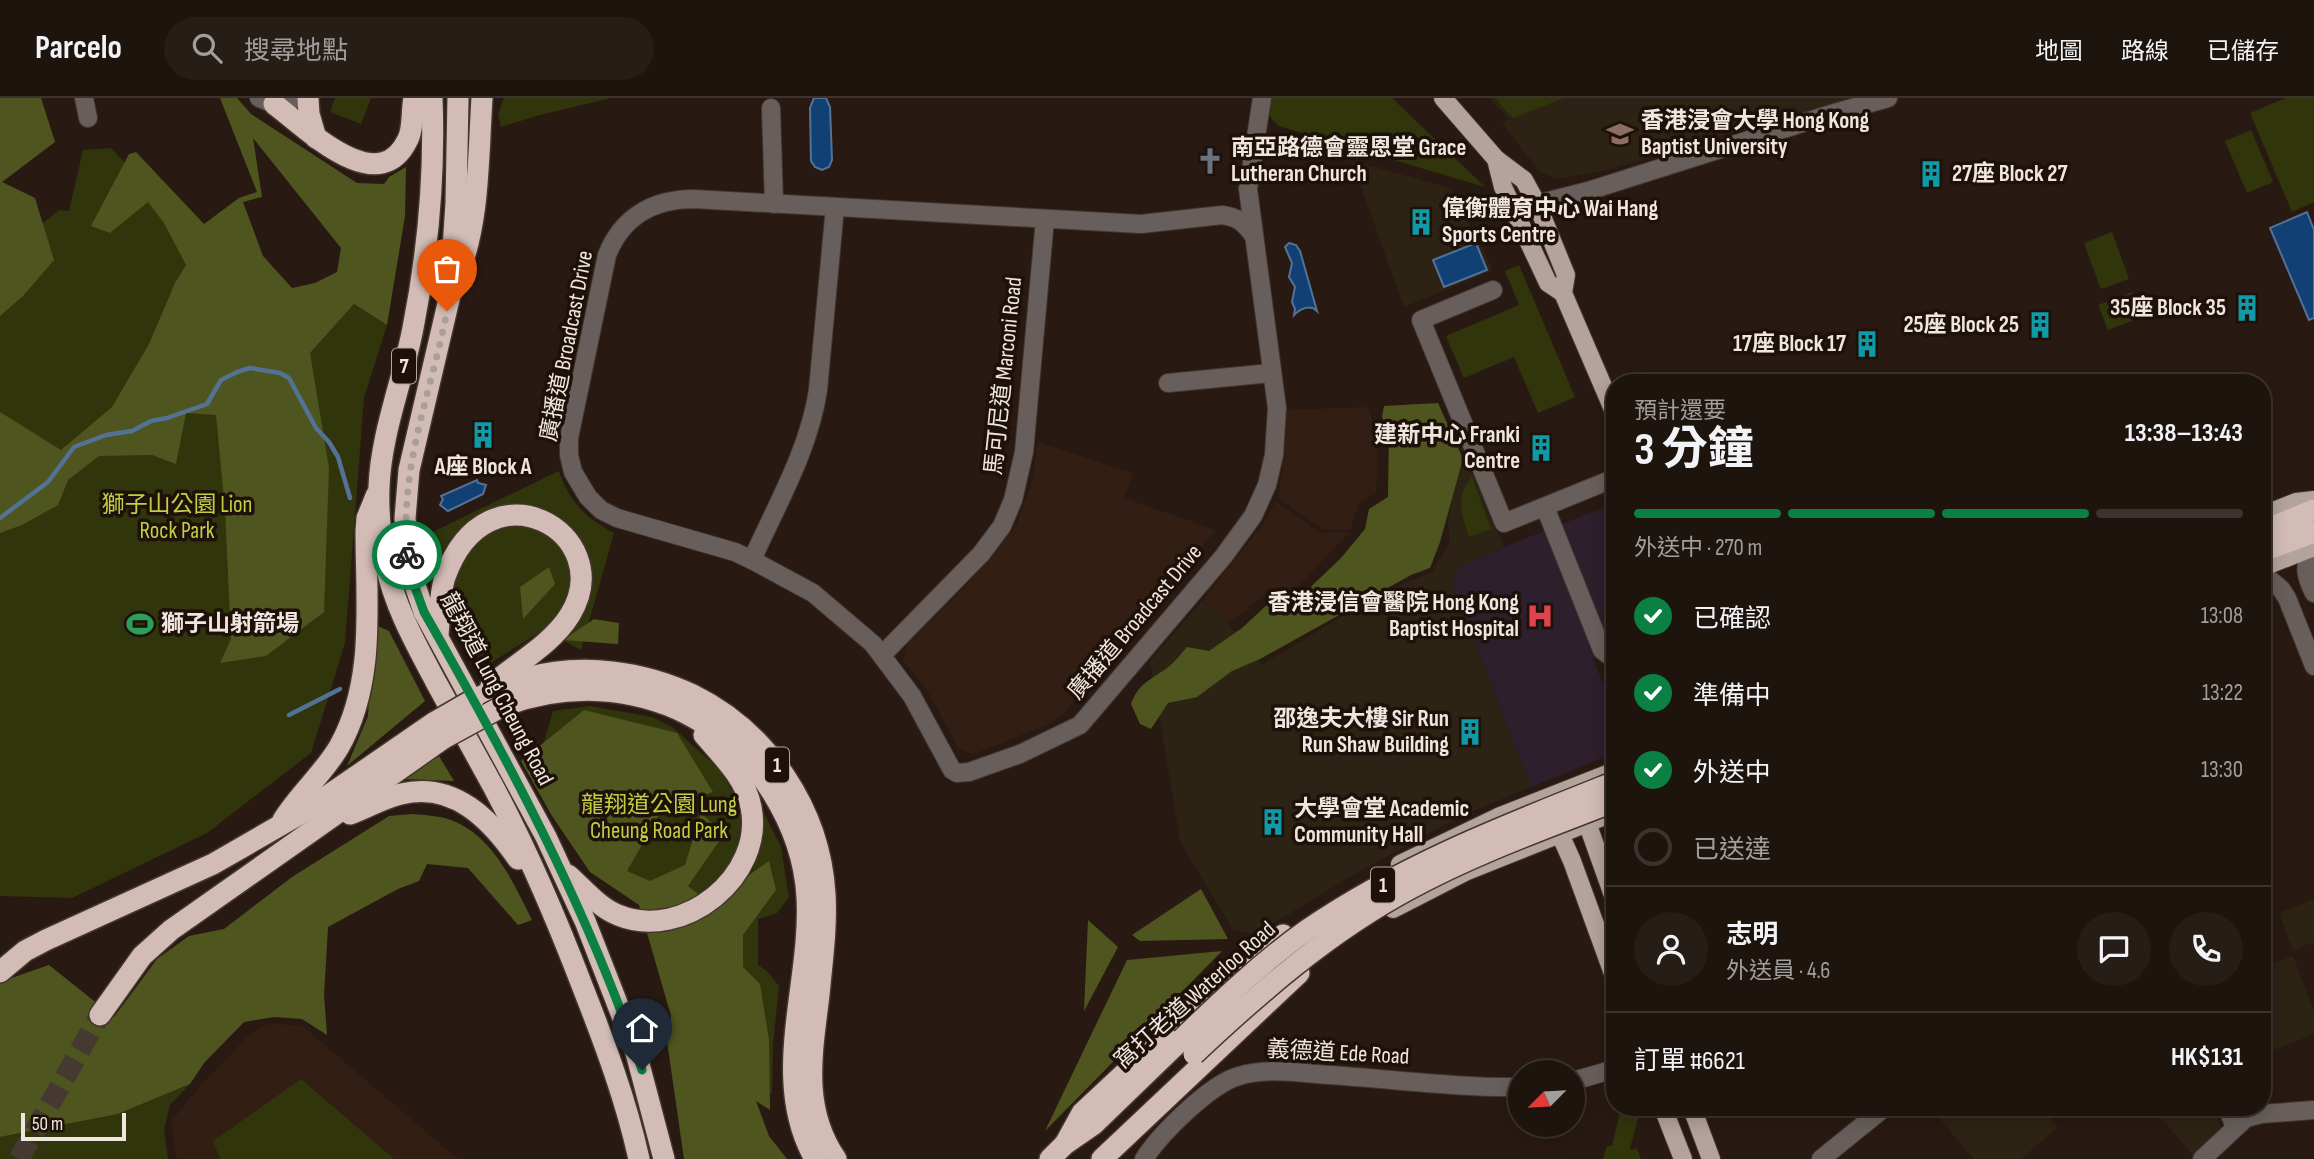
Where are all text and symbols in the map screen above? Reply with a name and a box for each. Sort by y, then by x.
search box [164,17,654,80]
text: Parcelo [35,28,122,68]
icon: search [188,29,226,67]
text: 搜尋地點 [244,36,348,67]
text: 地圖 [2035,37,2083,66]
text: 路線 [2121,37,2169,66]
text: 已儲存 [2207,37,2279,66]
place label: 香港浸會大學 Hong Kong Baptist University [1641,107,1870,161]
school or university icon: 香港浸會大學 Hong Kong Baptist University [1605,119,1635,149]
place label: 南亞路德會靈恩堂 Grace Lutheran Church [1231,134,1466,188]
church icon: 南亞路德會靈恩堂 Grace Lutheran Church [1195,146,1225,176]
building icon: 27座 Block 27 [1916,159,1946,189]
place label: 27座 Block 27 [1952,160,2067,188]
place label: 偉衡體育中心 Wai Hang Sports Centre [1442,195,1659,249]
building icon: 偉衡體育中心 Wai Hang Sports Centre [1406,207,1436,237]
pin [417,239,477,311]
street label: 廣播道 Broadcast Drive [535,248,599,444]
icon: bag [428,250,466,288]
street label: 馬可尼道 Marconi Road [980,275,1028,477]
building icon: 35座 Block 35 [2232,293,2262,323]
place label: 35座 Block 35 [2110,294,2226,322]
building icon: 25座 Block 25 [2025,310,2055,340]
place label: 25座 Block 25 [1903,311,2019,339]
building icon: 17座 Block 17 [1852,329,1882,359]
place label: 17座 Block 17 [1733,330,1846,358]
road number: 7 [392,348,416,384]
text: 預計還要 [1634,397,1726,425]
text: 13:38–13:43 [2125,418,2243,449]
building icon: A座 Block A [468,420,498,450]
place label: 建新中心 Franki Centre [1374,421,1520,475]
text: 3 分鐘 [1634,423,1754,478]
building icon: 建新中心 Franki Centre [1526,433,1556,463]
place label: A座 Block A [433,453,533,481]
park label: 獅子山公園 Lion Rock Park [102,491,252,545]
courier [372,520,442,590]
text: 外送中 · 270 m [1634,534,1762,562]
icon: bike [388,536,426,574]
street label: 廣播道 Broadcast Drive [1062,539,1208,705]
street label: 龍翔道 Lung Cheung Road [434,588,560,790]
place label: 香港浸信會醫院 Hong Kong Baptist Hospital [1268,589,1519,643]
icon: check [1634,597,1672,635]
hospital icon: 香港浸信會醫院 Hong Kong Baptist Hospital [1525,601,1555,631]
text: 13:08 [2201,602,2243,630]
text: 已確認 [1693,604,1771,635]
sports icon: 獅子山射箭場 [125,609,155,639]
place label: 獅子山射箭場 [161,610,299,638]
icon: check [1634,674,1672,712]
text: 13:22 [2202,679,2243,707]
text: 準備中 [1693,681,1771,712]
place label: 邵逸夫大樓 Sir Run Run Shaw Building [1273,705,1449,759]
building icon: 邵逸夫大樓 Sir Run Run Shaw Building [1455,717,1485,747]
road number: 1 [765,748,789,782]
icon: check [1634,751,1672,789]
text: 13:30 [2201,756,2243,784]
text: 外送中 [1693,758,1771,789]
park label: 龍翔道公園 Lung Cheung Road Park [581,791,737,845]
place label: 大學會堂 Academic Community Hall [1294,795,1469,849]
building icon: 大學會堂 Academic Community Hall [1258,807,1288,837]
text: 已送達 [1693,835,1771,866]
road number: 1 [1371,868,1395,902]
button: person [1634,912,1708,986]
button: chat [2077,912,2151,986]
button: phone [2169,912,2243,986]
street label: 窩打老道 Waterloo Road [1109,915,1281,1075]
text: 志明 [1726,920,1778,951]
text: 外送員 · 4.6 [1726,957,1830,985]
pin [612,998,672,1070]
icon: home [623,1009,661,1047]
street label: 義德道 Ede Road [1266,1035,1410,1071]
text: HK$131 [2171,1042,2243,1073]
text: 訂單 #6621 [1634,1046,1745,1077]
north arrow [1508,1060,1586,1138]
map controls [1508,1060,1585,1137]
scale bar [21,1110,126,1142]
text: 50 m [32,1113,63,1136]

